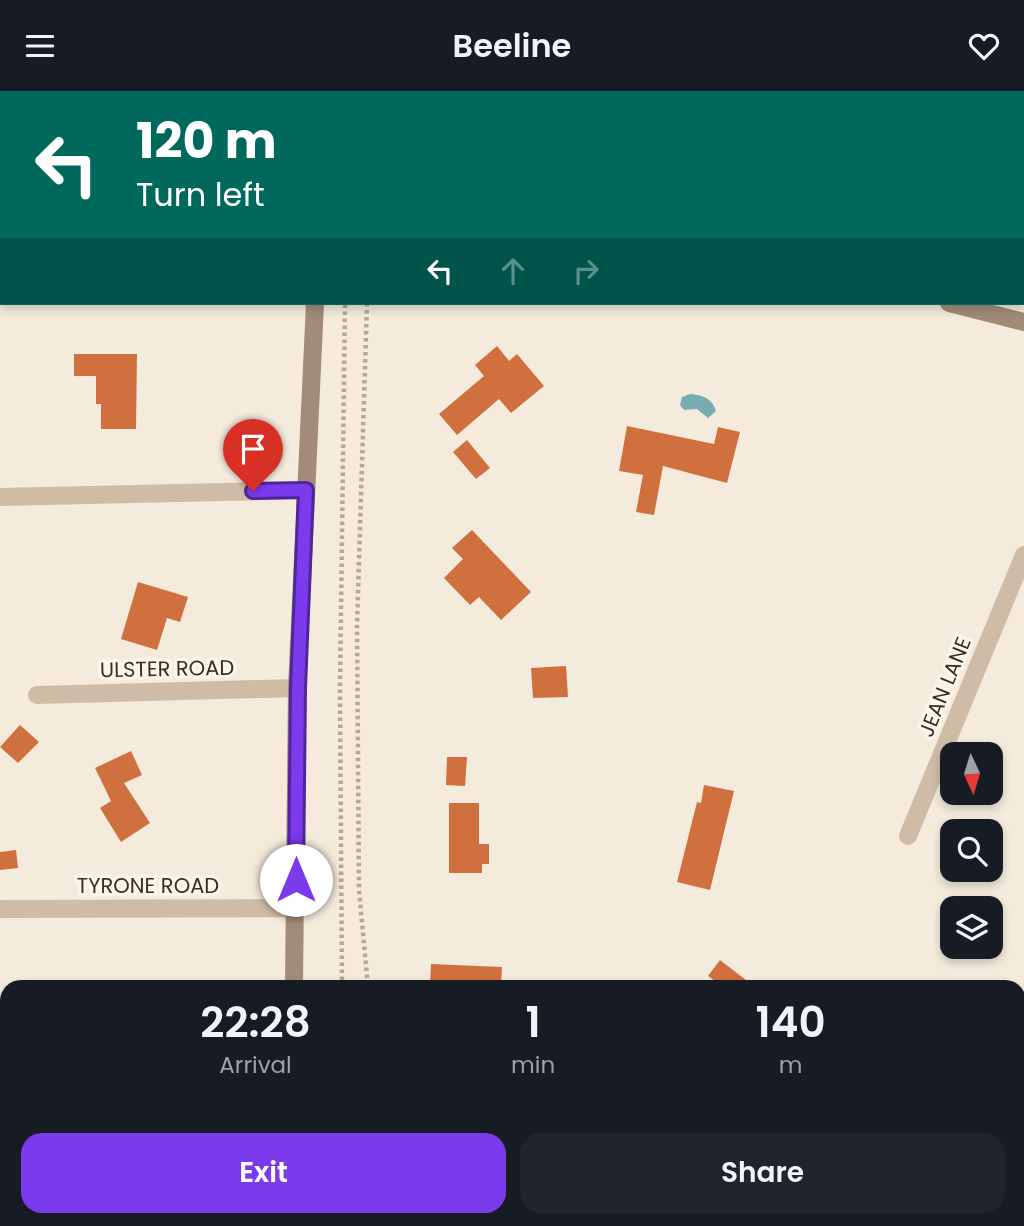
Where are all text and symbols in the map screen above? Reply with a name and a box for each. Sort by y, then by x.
text: Beeline [453,23,571,68]
icon: menu [21,27,59,65]
icon: heart [965,27,1003,65]
text: 120 m [136,107,277,175]
icon: left [21,119,112,210]
text: Turn left [136,172,265,217]
icon: left [421,252,459,290]
icon: ahead [494,252,532,290]
icon: right [567,252,605,290]
pin [223,419,283,491]
icon: arrive [234,430,272,468]
street label: JEAN LANE [911,633,978,741]
street label: ULSTER ROAD [100,653,234,684]
north arrow [940,742,1003,805]
map controls [940,742,1003,959]
button: search [940,819,1003,882]
position arrow [259,843,333,917]
street label: TYRONE ROAD [77,871,219,900]
button: layers [940,896,1003,959]
text: 22:28 [200,993,311,1052]
text: 1 [526,993,541,1052]
text: 140 [756,993,826,1052]
text: Arrival [219,1049,292,1081]
text: min [511,1049,555,1081]
text: m [779,1049,802,1081]
button: Exit [21,1133,506,1213]
button: Share [520,1133,1005,1213]

